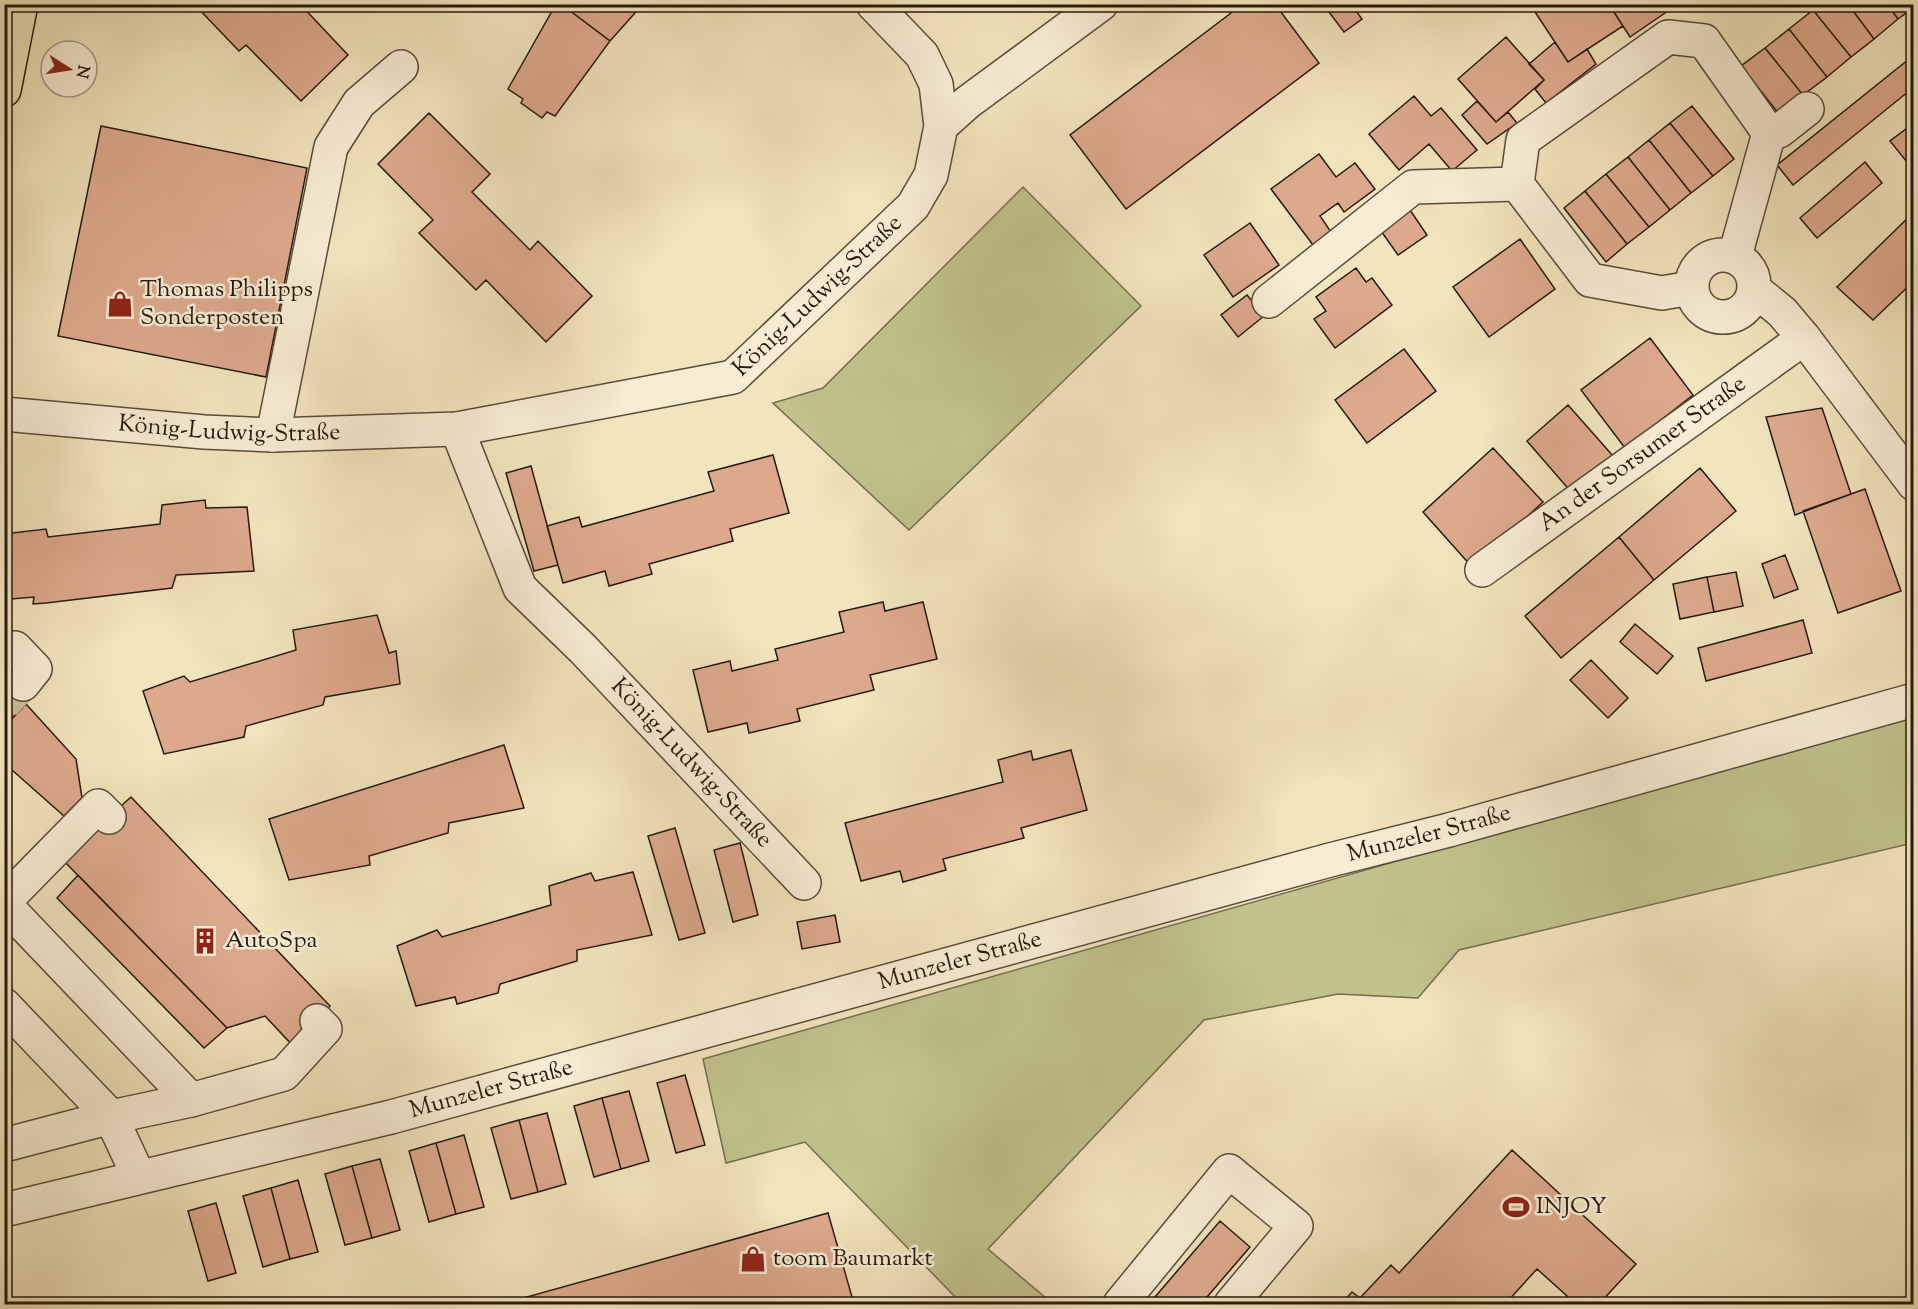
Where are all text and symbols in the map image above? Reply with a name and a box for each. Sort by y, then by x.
north arrow [39,39,99,99]
text: N [69,63,94,80]
street label: König-Ludwig-Straße [726,207,910,385]
place label: Thomas Philipps Sonderposten [140,273,313,335]
shop icon: Thomas Philipps Sonderposten [105,289,135,319]
street label: An der Sorsumer Straße [1532,368,1753,541]
street label: König-Ludwig-Straße [117,407,341,452]
street label: König-Ludwig-Straße [602,671,780,856]
street label: Munzeler Straße [1344,796,1515,872]
street label: Munzeler Straße [874,923,1046,1000]
place label: AutoSpa [225,924,318,958]
building icon: AutoSpa [190,926,220,956]
street label: Munzeler Straße [406,1051,577,1128]
place label: INJOY [1536,1190,1607,1224]
sports icon: INJOY [1501,1192,1531,1222]
place label: toom Baumarkt [773,1242,933,1276]
shop icon: toom Baumarkt [738,1244,768,1274]

